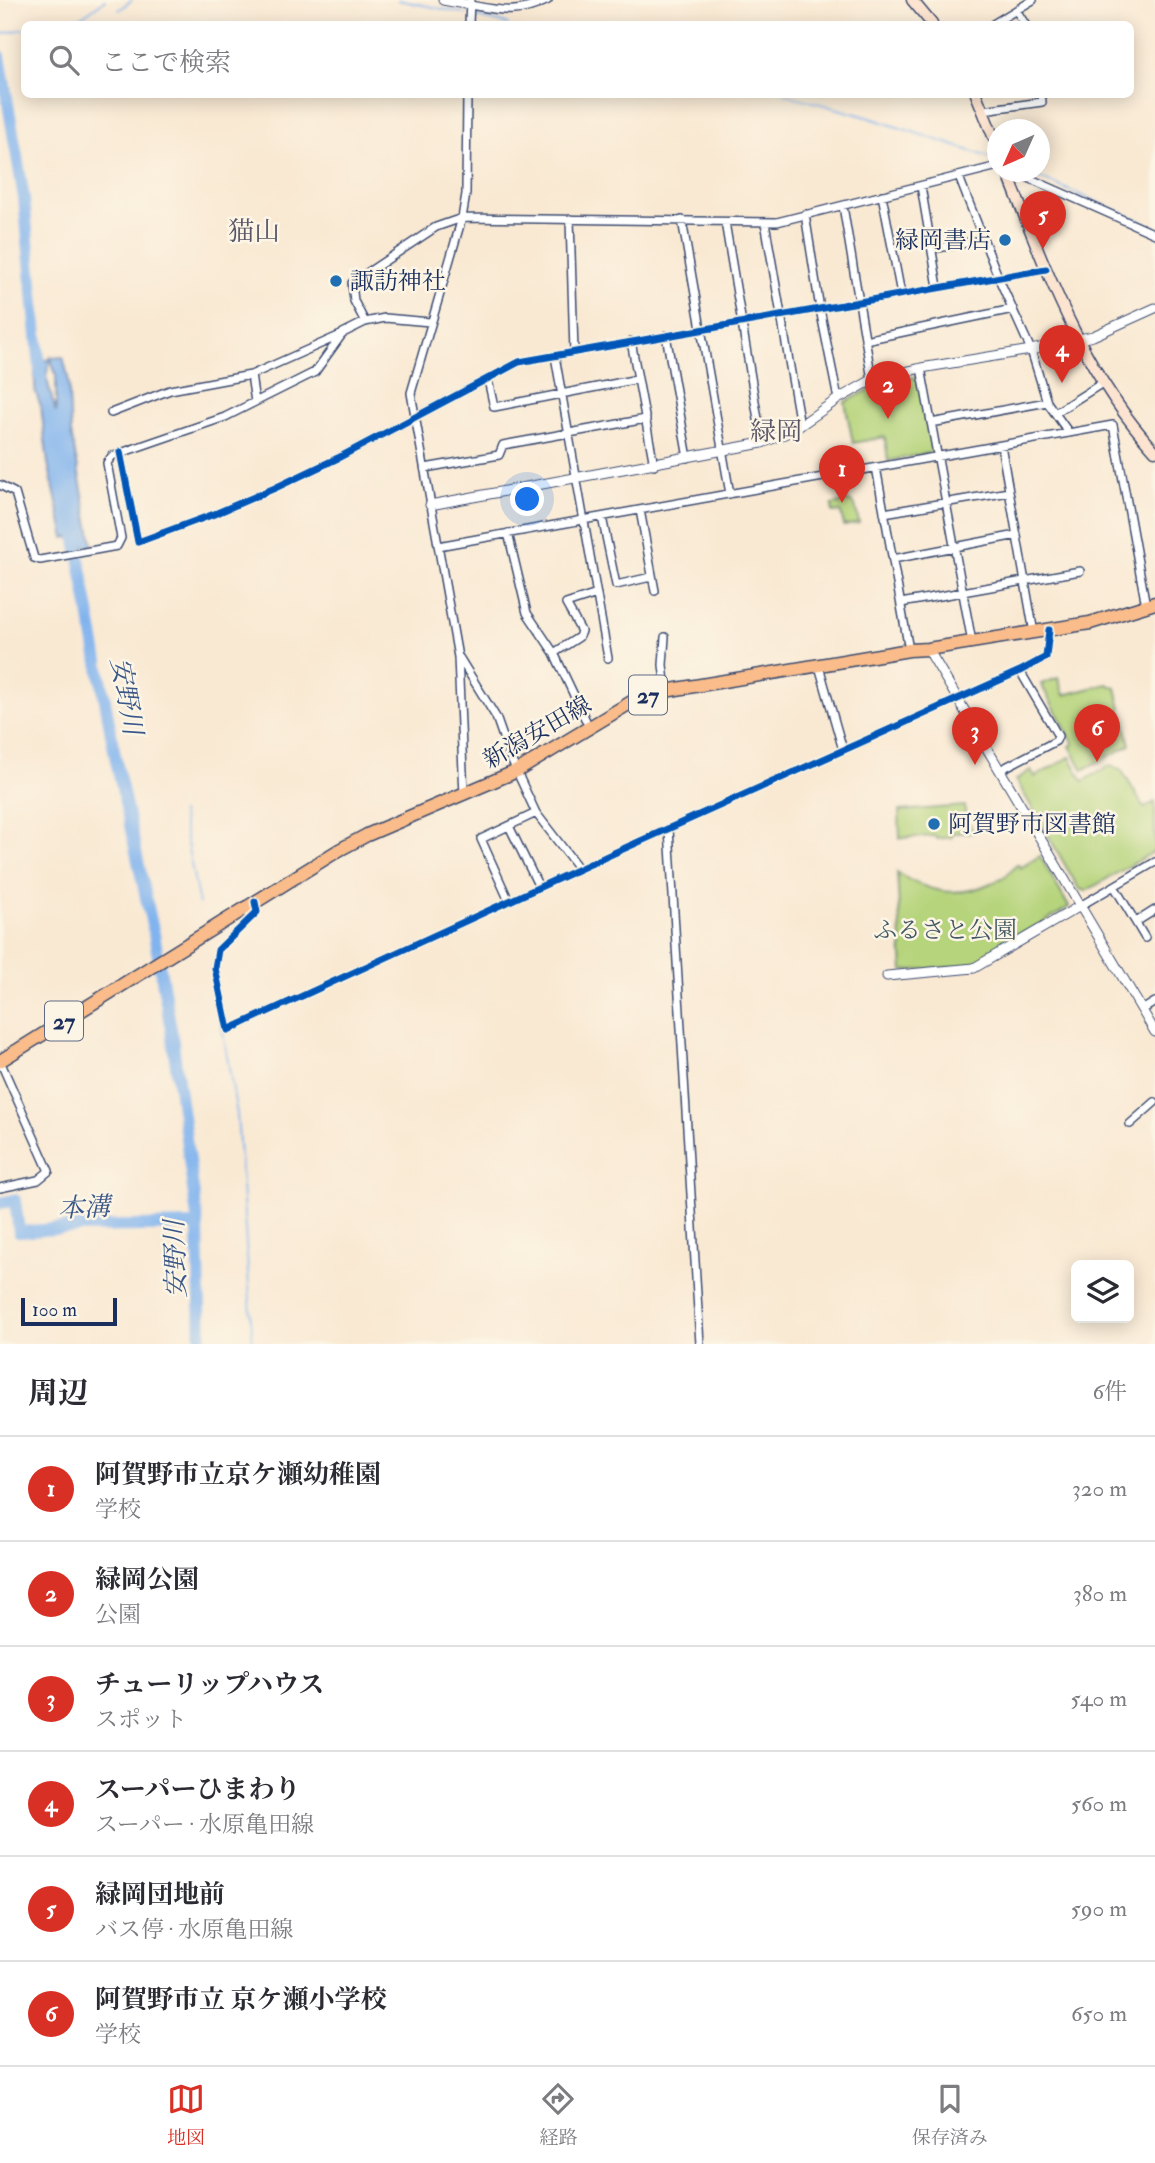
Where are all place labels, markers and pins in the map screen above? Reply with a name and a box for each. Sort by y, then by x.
pin: 5 [1020,191,1066,249]
place label: 緑岡書店 [895,225,991,256]
marker: 緑岡書店 [997,232,1013,248]
place label: 諏訪神社 [350,266,446,297]
marker: 諏訪神社 [328,273,344,289]
pin: 4 [1039,325,1085,383]
pin: 2 [865,361,911,419]
pin: 1 [819,445,865,503]
pin: 6 [1074,704,1120,762]
pin: 3 [952,707,998,765]
place label: 阿賀野市図書館 [948,809,1116,840]
marker: 阿賀野市図書館 [926,816,942,832]

